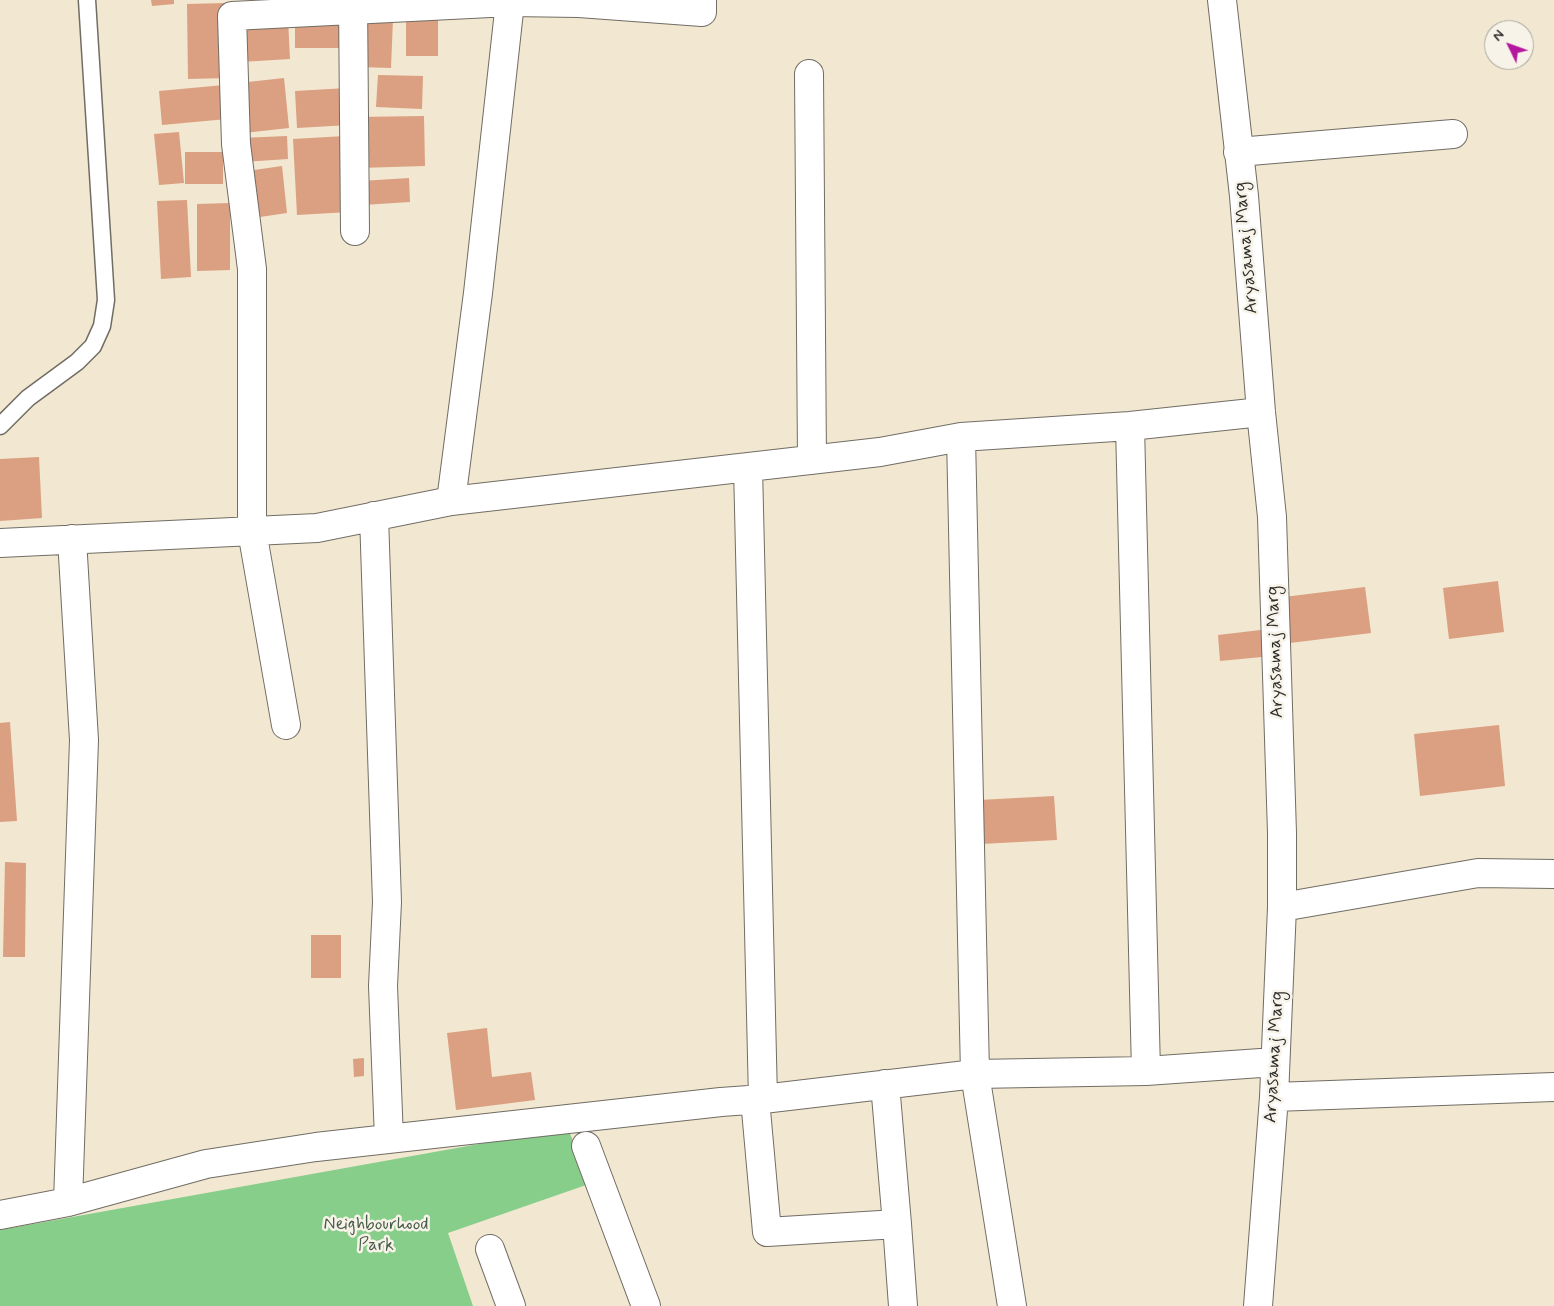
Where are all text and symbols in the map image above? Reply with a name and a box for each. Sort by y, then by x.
north arrow [1484,20,1534,70]
text: N [1489,26,1508,45]
street label: Aryasamaj Marg [1230,181,1264,315]
street label: Aryasamaj Marg [1263,586,1289,718]
street label: Aryasamaj Marg [1261,990,1289,1124]
park label: Neighbourhood Park [323,1214,429,1256]

